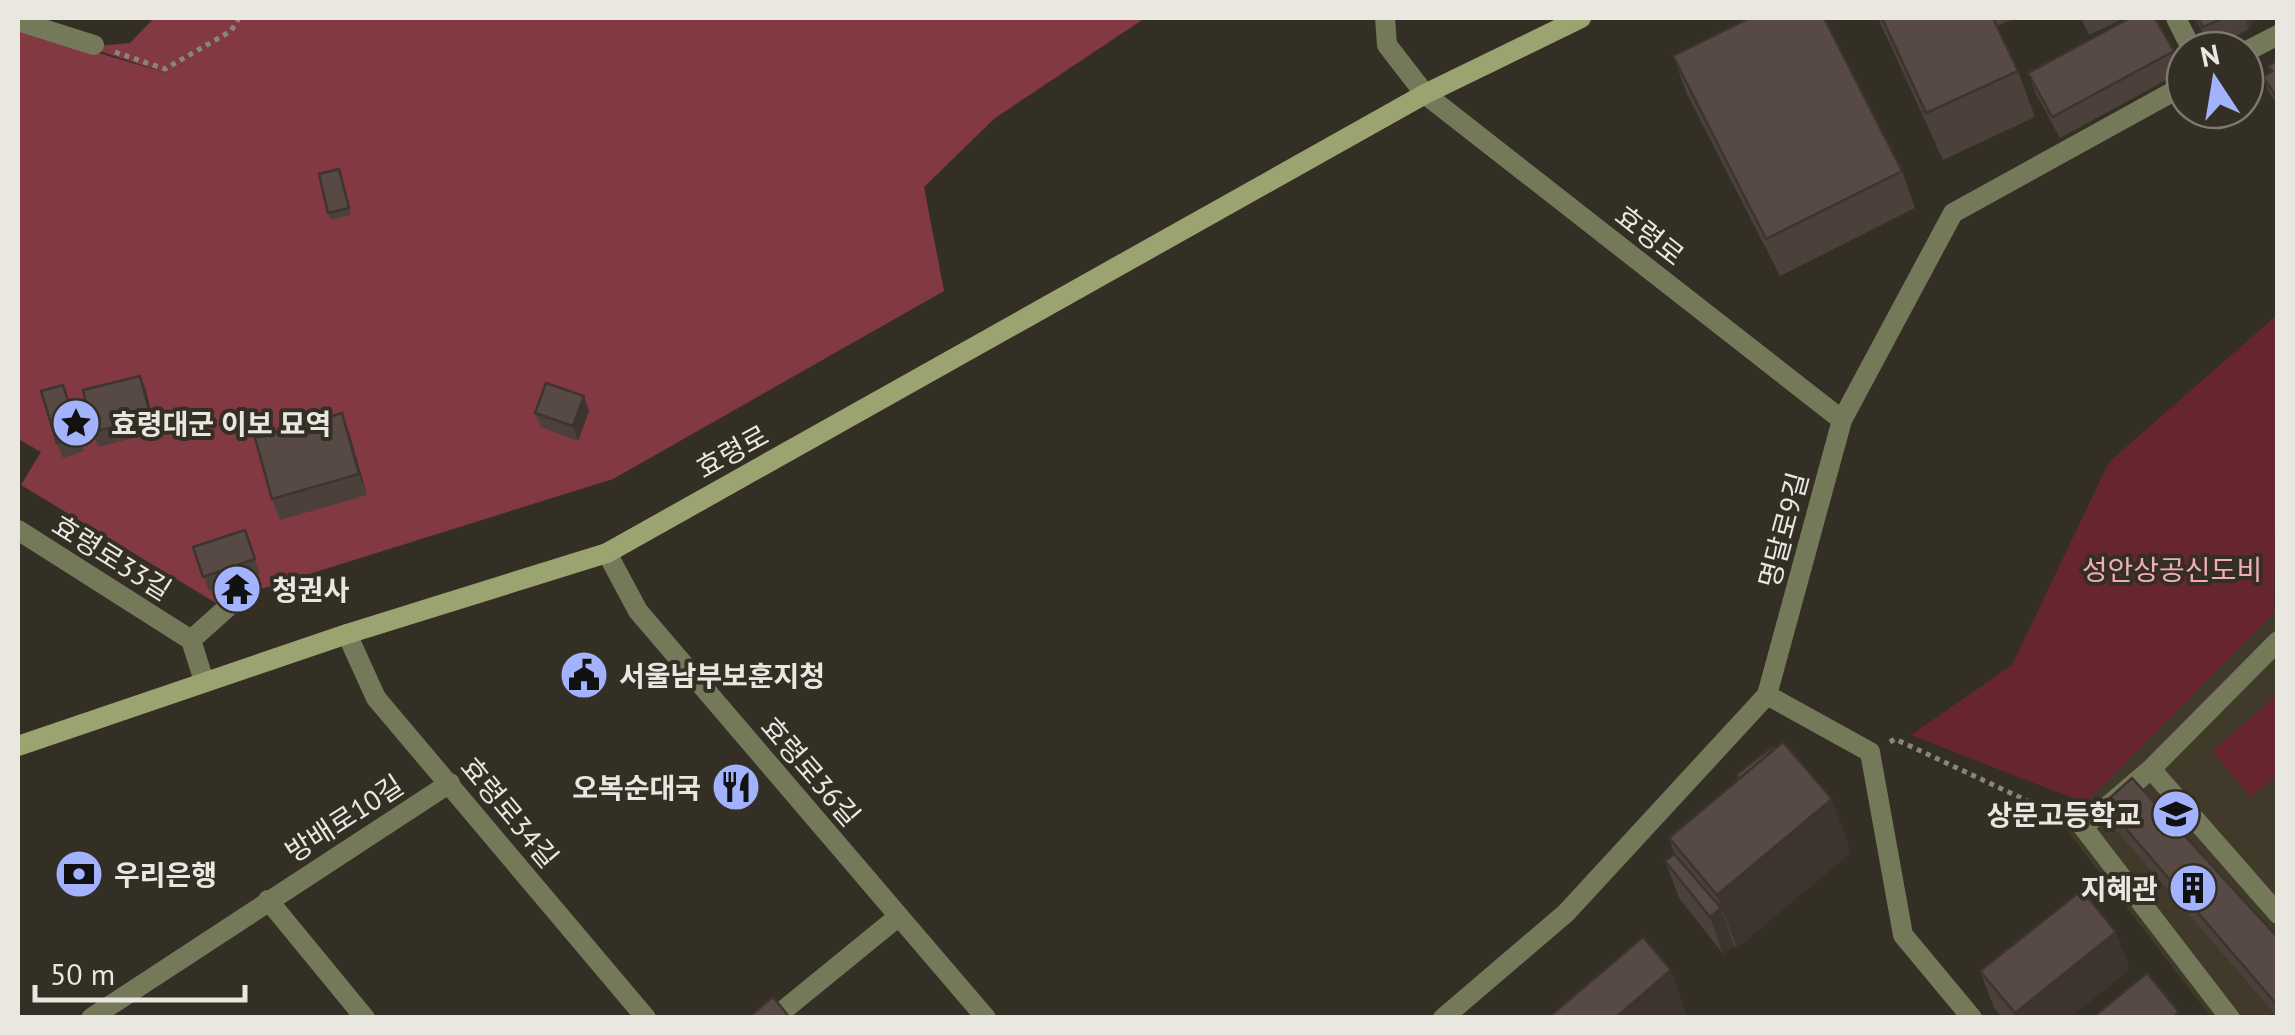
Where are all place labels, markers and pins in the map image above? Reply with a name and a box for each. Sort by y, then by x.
place icon: 효령대군 이보 묘역 [50,397,102,449]
place label: 효령대군 이보 묘역 [111,405,331,442]
temple icon: 청권사 [211,563,263,615]
place label: 청권사 [272,571,350,608]
public building icon: 서울남부보훈지청 [558,649,610,701]
place label: 서울남부보훈지청 [619,657,825,694]
restaurant icon: 오복순대국 [710,761,762,813]
place label: 오복순대국 [572,769,701,806]
school or university icon: 상문고등학교 [2150,788,2202,840]
place label: 상문고등학교 [1986,796,2141,833]
bank icon: 우리은행 [53,848,105,900]
place label: 우리은행 [114,856,217,893]
building icon: 지혜관 [2167,862,2219,914]
place label: 지혜관 [2081,870,2158,907]

